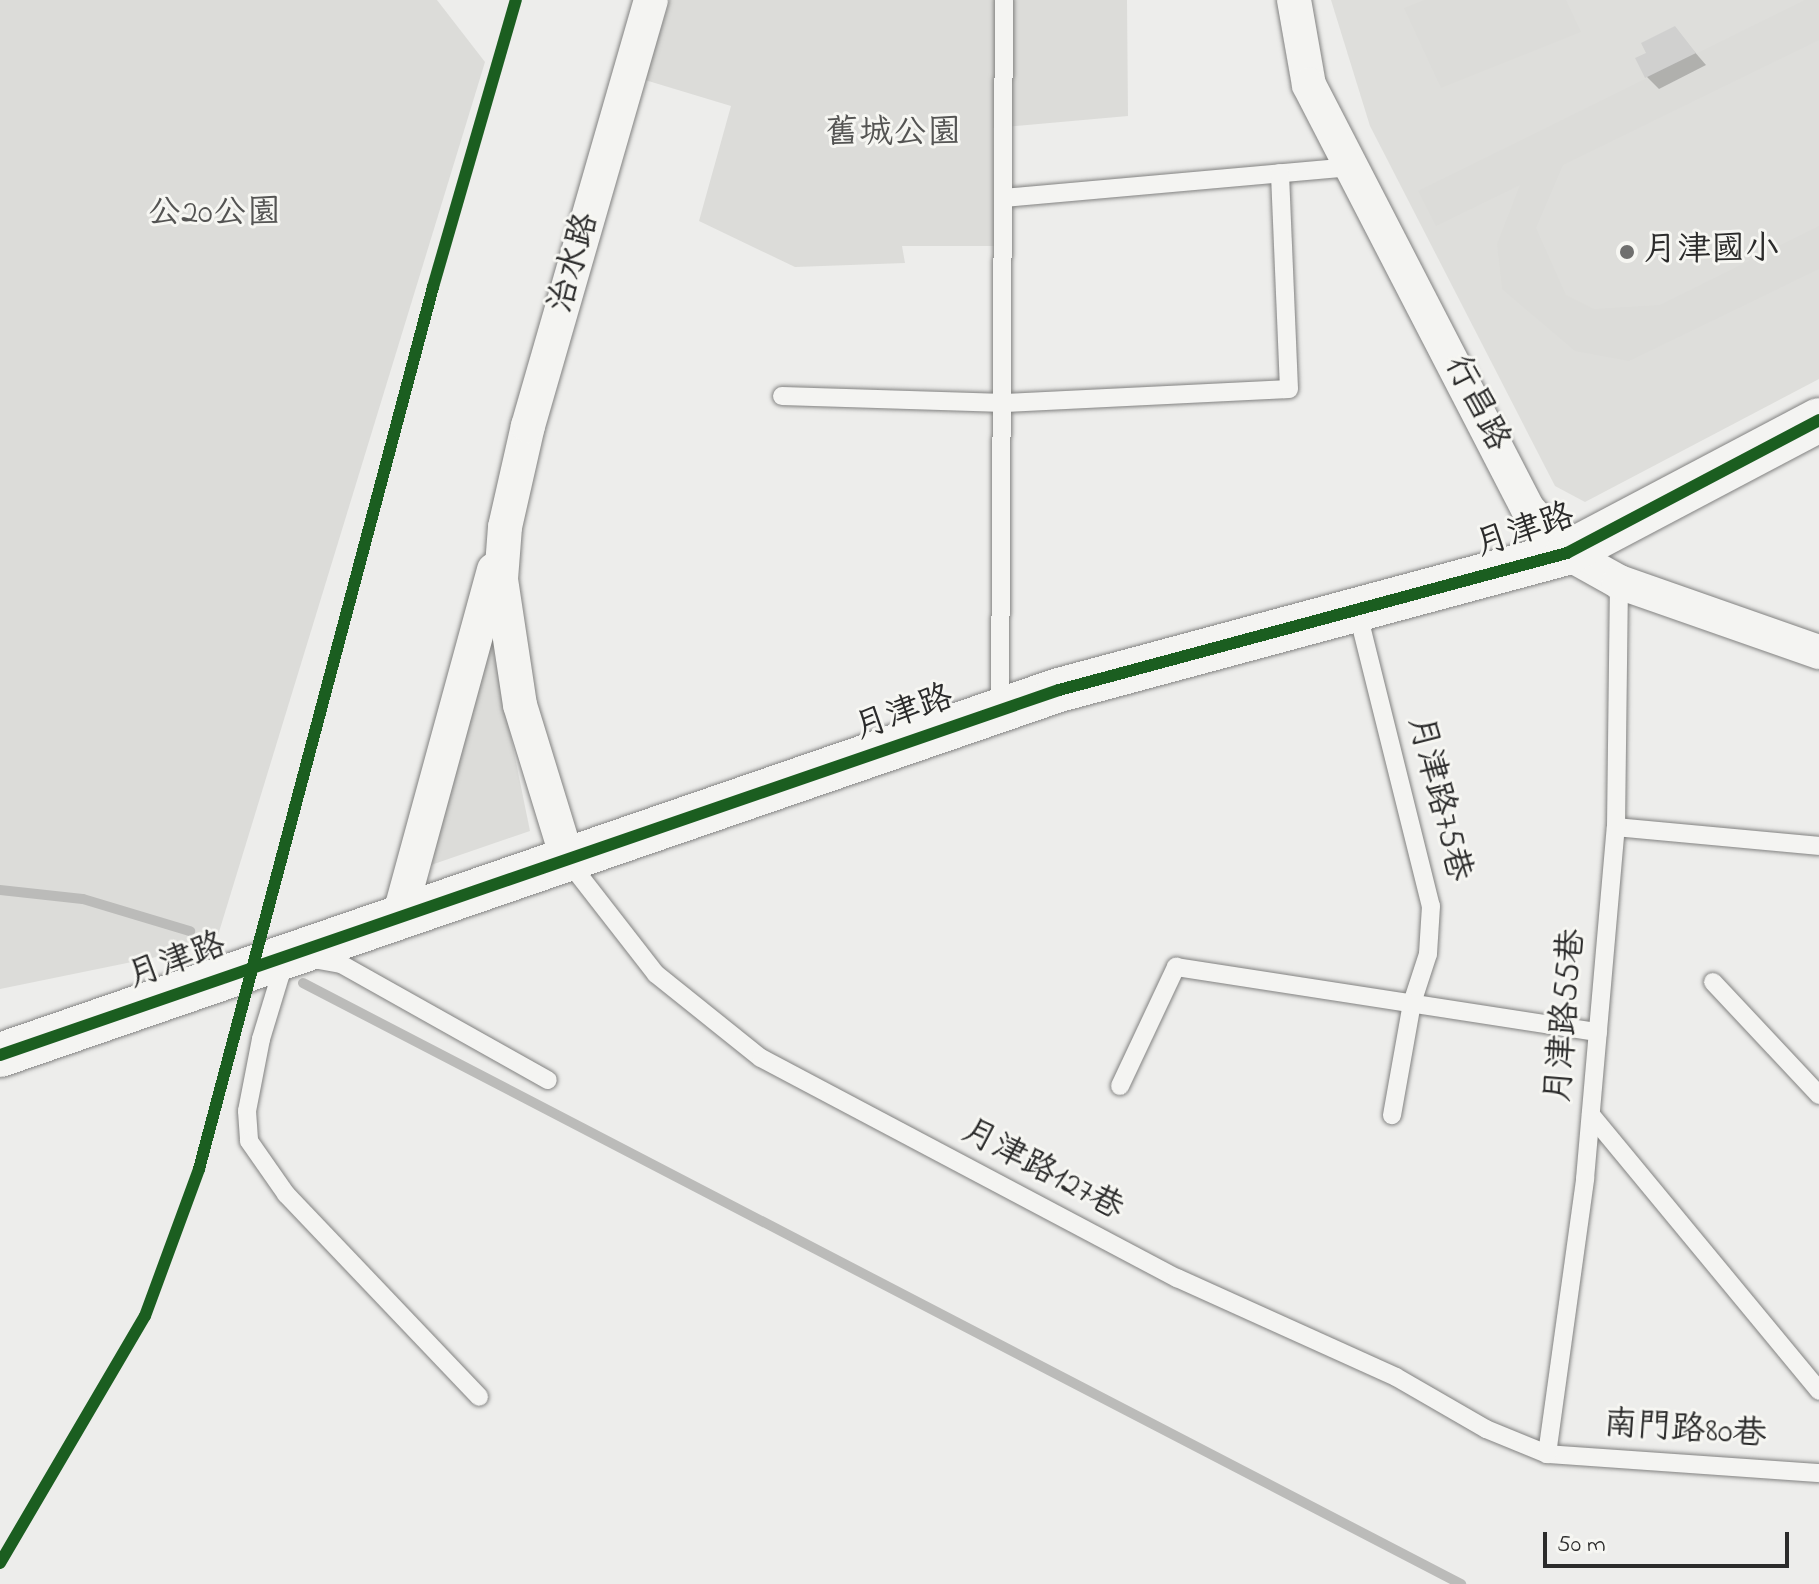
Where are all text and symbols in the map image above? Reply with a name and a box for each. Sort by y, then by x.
park label: 舊城公園 [825,115,961,155]
park label: 公20公園 [147,195,281,235]
street label: 治水路 [541,208,609,318]
place label: 月津國小 [1643,232,1779,272]
marker: 月津國小 [1618,243,1636,261]
street label: 行昌路 [1435,349,1517,459]
street label: 月津路 [1470,497,1580,567]
street label: 月津路 [849,678,959,750]
street label: 月津路75巷 [1398,712,1478,886]
street label: 月津路 [122,925,232,999]
street label: 月津路55巷 [1539,927,1595,1105]
street label: 月津路127巷 [954,1111,1130,1231]
street label: 南門路80巷 [1602,1405,1768,1457]
scale bar [1547,1516,1793,1566]
text: 50 m [1557,1528,1606,1563]

